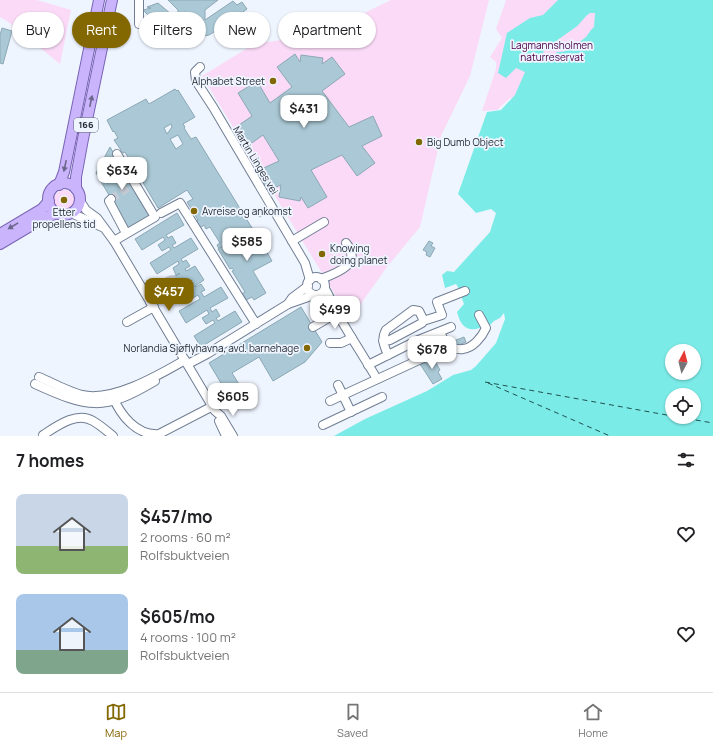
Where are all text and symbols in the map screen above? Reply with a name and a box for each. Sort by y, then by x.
chip: Buy [12,12,64,48]
chip: Rent [72,12,131,48]
chip: Filters [139,12,206,48]
chip: New [214,12,270,48]
chip: Apartment [278,12,376,48]
park label: Lagmannsholmen naturreservat [511,38,593,64]
place label: Alphabet Street [192,74,265,88]
marker: Alphabet Street [268,76,278,86]
one-way arrow [88,95,94,107]
pin: $431 [280,95,328,129]
text: $431 [289,99,319,117]
road number: 166 [74,118,98,132]
street label: Martin Linges vei [230,123,282,197]
place label: Big Dumb Object [427,135,504,149]
marker: Big Dumb Object [414,137,424,147]
pin: $634 [98,157,146,191]
one-way arrow [62,160,68,172]
text: $634 [106,161,138,179]
marker: Etter propellens tid [59,195,69,205]
place label: Avreise og ankomst [202,204,292,218]
place label: Etter propellens tid [33,205,96,231]
marker: Avreise og ankomst [189,206,199,216]
one-way arrow [7,222,19,229]
pin: $585 [223,228,271,262]
text: $585 [231,232,263,250]
place label: Knowing doing planet [330,241,388,267]
marker: Knowing doing planet [317,249,327,259]
pin: $457 [145,278,193,312]
text: $457 [154,282,184,300]
pin: $499 [311,296,359,330]
text: $499 [319,300,351,318]
pin: $678 [408,336,456,370]
text: $678 [416,340,448,358]
place label: Norlandia Sjøflyhavna, avd. barnehage [124,341,299,355]
marker: Norlandia Sjøflyhavna, avd. barnehage [302,343,312,353]
north arrow [665,344,701,380]
map controls [665,344,701,424]
pin: $605 [209,383,257,417]
text: $605 [217,387,249,405]
button: locate [665,388,701,424]
text: 7 homes [16,449,84,472]
icon: filters [675,449,697,471]
text: $457/mo [140,505,213,528]
icon: home [48,510,96,558]
icon: heart [675,523,697,545]
text: 2 rooms · 60 m² [140,528,231,546]
text: Rolfsbuktveien [140,546,230,564]
text: $605/mo [140,605,215,628]
icon: home [48,610,96,658]
icon: heart [675,623,697,645]
text: 4 rooms · 100 m² [140,628,236,646]
text: Rolfsbuktveien [140,646,230,664]
tab: Map [105,701,127,740]
tab: Saved [337,701,368,740]
tab: Home [578,701,608,740]

